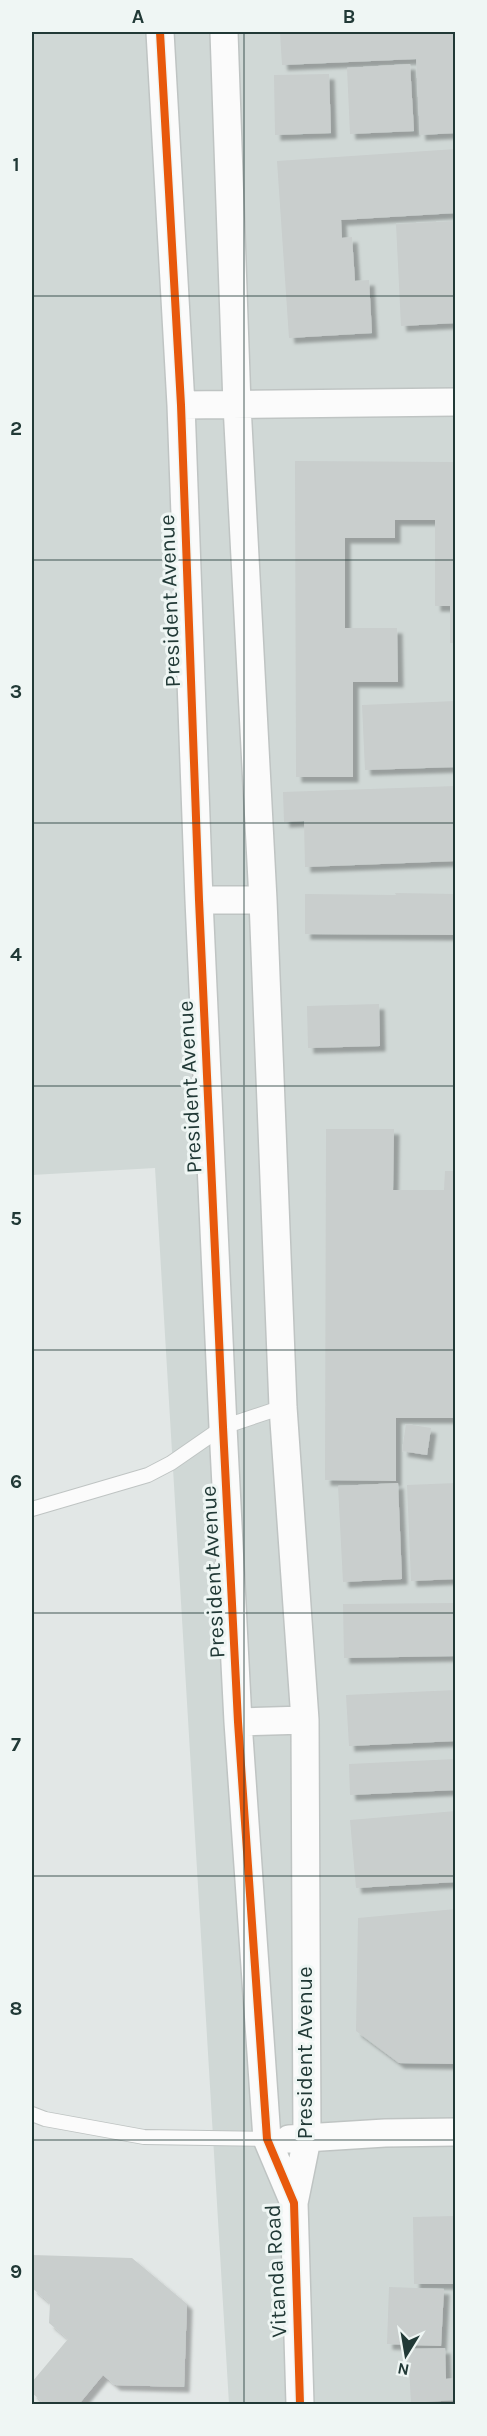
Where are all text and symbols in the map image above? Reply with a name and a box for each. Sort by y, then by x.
text: A [132,5,145,28]
text: B [343,5,355,28]
text: 1 [12,153,20,176]
text: 2 [10,417,22,440]
street label: President Avenue [154,514,186,688]
text: 3 [10,680,22,703]
text: 4 [10,943,22,966]
street label: President Avenue [172,1000,208,1174]
text: 5 [10,1207,22,1230]
text: 6 [10,1470,22,1493]
street label: President Avenue [195,1485,231,1659]
text: 7 [11,1733,21,1756]
street label: President Avenue [292,1966,318,2140]
text: 8 [10,1997,22,2020]
street label: Vitanda Road [260,2204,292,2338]
text: 9 [10,2260,22,2283]
north arrow [376,2325,436,2385]
text: N [396,2359,411,2380]

